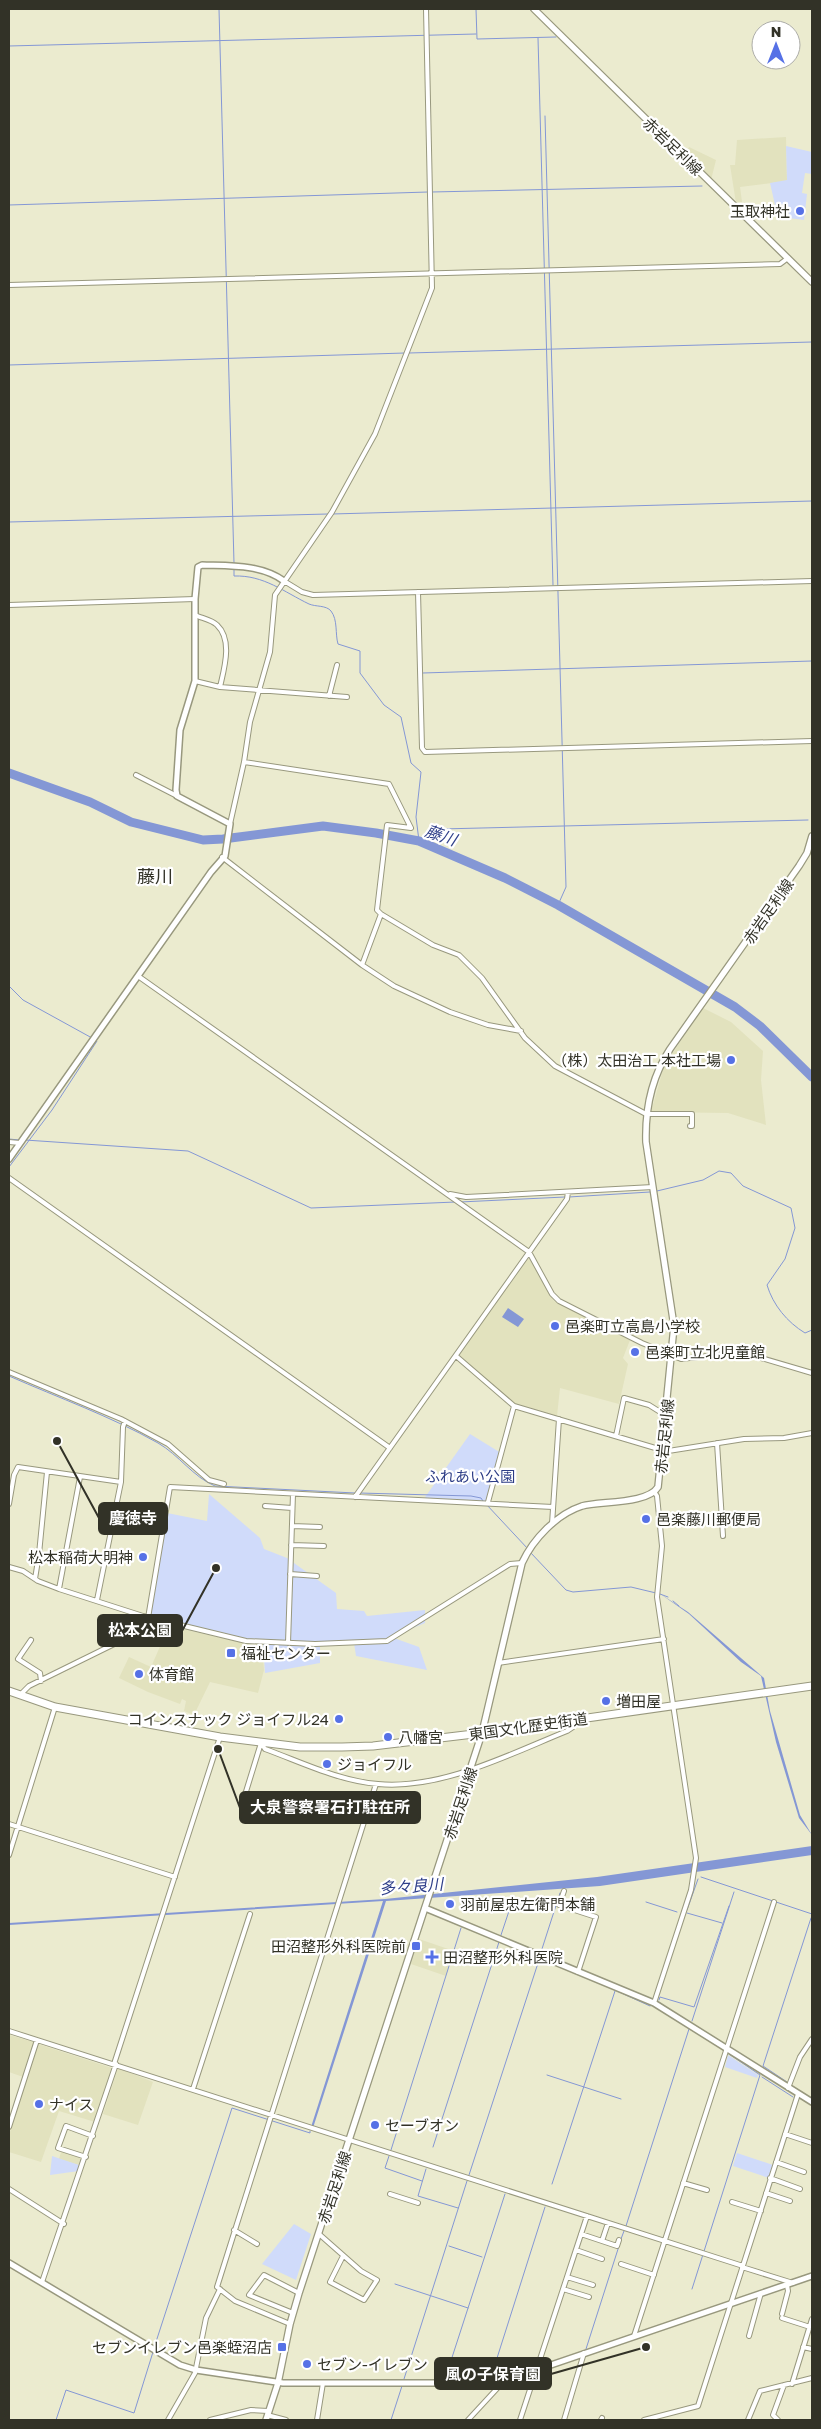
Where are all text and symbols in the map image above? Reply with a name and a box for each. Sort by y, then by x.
north arrow [751,20,801,70]
text: N [771,23,781,40]
street label: 赤岩足利線 [640,113,706,179]
place label: 玉取神社 [730,202,790,220]
marker: 玉取神社 [794,205,806,217]
water label: 藤川 [423,820,461,850]
district label: 藤川 [137,865,173,887]
street label: 赤岩足利線 [739,875,797,947]
place label: （株）太田治工 本社工場 [552,1051,721,1069]
marker: （株）太田治工 本社工場 [725,1054,737,1066]
place label: 邑楽町立高島小学校 [565,1317,700,1335]
marker: 邑楽町立高島小学校 [549,1320,561,1332]
place label: 邑楽町立北児童館 [645,1343,765,1361]
marker: 邑楽町立北児童館 [629,1346,641,1358]
street label: 赤岩足利線 [651,1398,677,1474]
park label: ふれあい公園 [425,1467,515,1485]
callout: 慶徳寺 [99,1503,167,1534]
text: 慶徳寺 [109,1508,157,1528]
place label: 邑楽藤川郵便局 [656,1510,761,1528]
marker: 邑楽藤川郵便局 [640,1513,652,1525]
place label: 松本稲荷大明神 [28,1548,133,1566]
marker: 松本稲荷大明神 [137,1551,149,1563]
callout: 松本公園 [98,1615,182,1646]
text: 松本公園 [108,1620,172,1640]
place label: 福祉センター [241,1644,331,1662]
marker: 福祉センター [225,1647,237,1659]
place label: 体育館 [149,1665,194,1683]
marker: 体育館 [133,1668,145,1680]
place label: 増田屋 [616,1692,661,1710]
marker: 増田屋 [600,1695,612,1707]
street label: 東国文化歴史街道 [467,1709,589,1743]
place label: コインスナック ジョイフル24 [128,1710,329,1728]
marker: コインスナック ジョイフル24 [333,1713,345,1725]
place label: 八幡宮 [398,1728,443,1746]
marker: 八幡宮 [382,1731,394,1743]
place label: ジョイフル [337,1755,412,1773]
marker: ジョイフル [321,1758,333,1770]
street label: 赤岩足利線 [440,1765,480,1841]
callout: 大泉警察署石打駐在所 [240,1792,420,1823]
text: 大泉警察署石打駐在所 [250,1797,410,1817]
water label: 多々良川 [378,1874,446,1898]
place label: 羽前屋忠左衛門本舗 [460,1895,595,1913]
marker: 羽前屋忠左衛門本舗 [444,1898,456,1910]
place label: 田沼整形外科医院前 [271,1937,406,1955]
marker: 田沼整形外科医院前 [410,1940,422,1952]
place label: 田沼整形外科医院 [443,1948,563,1966]
marker: 田沼整形外科医院 [425,1950,439,1964]
place label: ナイス [49,2095,94,2113]
marker: ナイス [33,2098,45,2110]
place label: セーブオン [385,2116,459,2134]
marker: セーブオン [369,2119,381,2131]
street label: 赤岩足利線 [314,2149,354,2225]
place label: セブンイレブン邑楽蛭沼店 [92,2338,272,2356]
marker: セブンイレブン邑楽蛭沼店 [276,2341,288,2353]
place label: セブン-イレブン [317,2355,428,2373]
marker: セブン-イレブン [301,2358,313,2370]
callout: 風の子保育園 [435,2358,551,2389]
text: 風の子保育園 [445,2364,541,2384]

